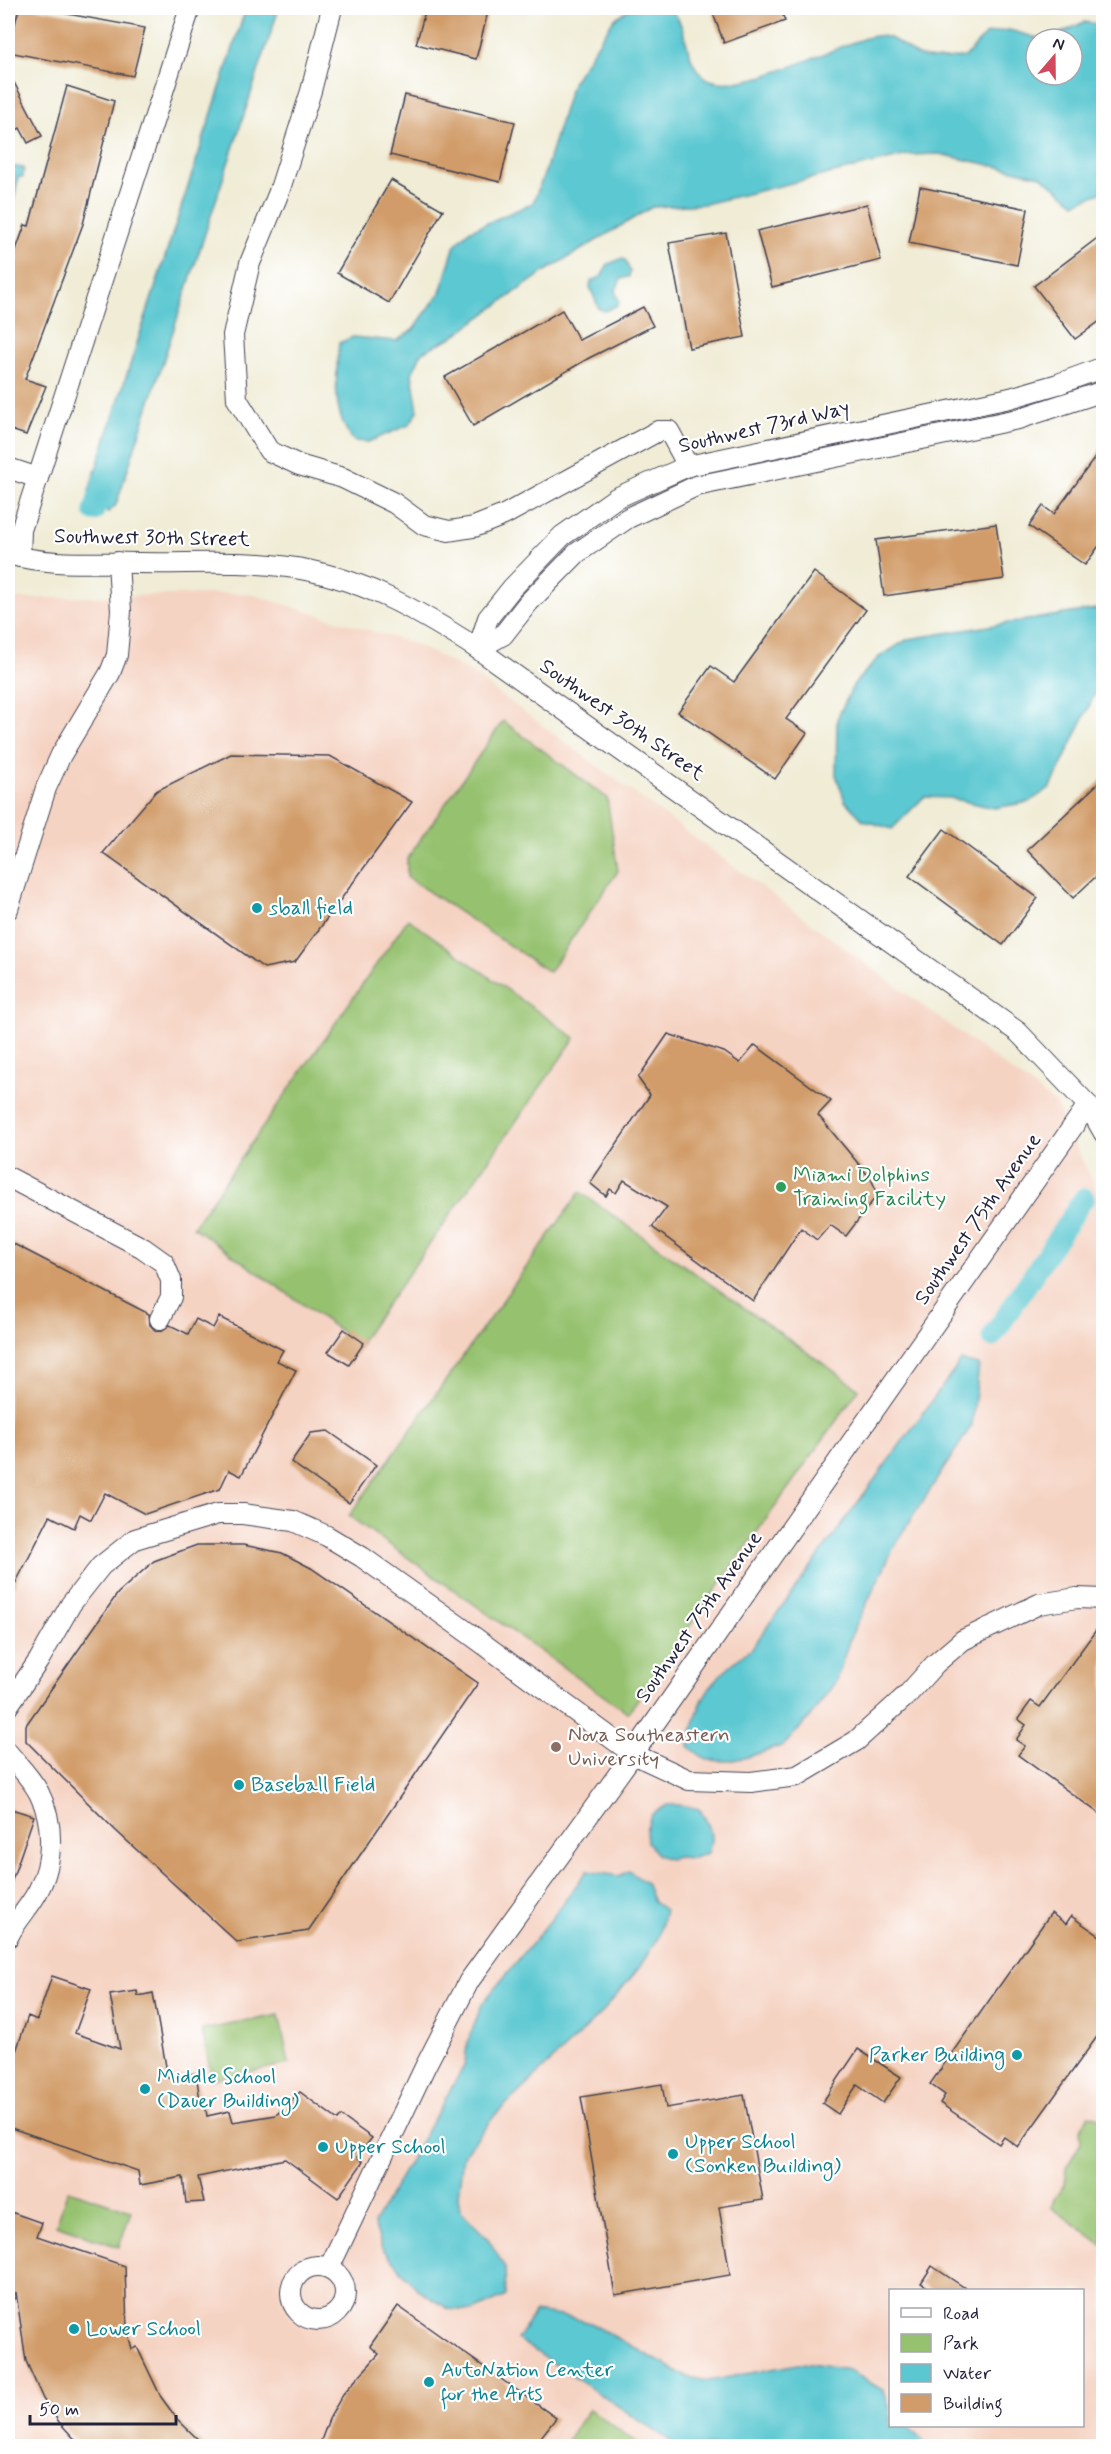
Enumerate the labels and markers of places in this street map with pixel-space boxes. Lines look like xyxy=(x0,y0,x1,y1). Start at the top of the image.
place label: sball field xyxy=(269,894,353,922)
marker: sball field xyxy=(250,901,264,915)
place label: Miami Dolphins Training Facility xyxy=(793,1161,946,1215)
marker: Miami Dolphins Training Facility xyxy=(774,1180,788,1194)
place label: Nova Southeastern University xyxy=(568,1721,730,1773)
marker: Nova Southeastern University xyxy=(549,1740,563,1754)
place label: Baseball Field xyxy=(251,1771,375,1799)
marker: Baseball Field xyxy=(232,1778,246,1792)
place label: Parker Building xyxy=(869,2041,1005,2070)
marker: Parker Building xyxy=(1010,2048,1024,2062)
place label: Middle School (Dauer Building) xyxy=(157,2063,299,2116)
marker: Middle School (Dauer Building) xyxy=(138,2082,152,2096)
place label: Upper School (Sonken Building) xyxy=(685,2128,841,2181)
place label: Upper School xyxy=(335,2133,446,2161)
marker: Upper School xyxy=(316,2140,330,2154)
marker: Upper School (Sonken Building) xyxy=(666,2147,680,2161)
place label: Lower School xyxy=(86,2315,201,2343)
marker: Lower School xyxy=(67,2322,81,2336)
place label: AutoNation Center for the Arts xyxy=(441,2356,613,2410)
marker: AutoNation Center for the Arts xyxy=(422,2375,436,2389)

